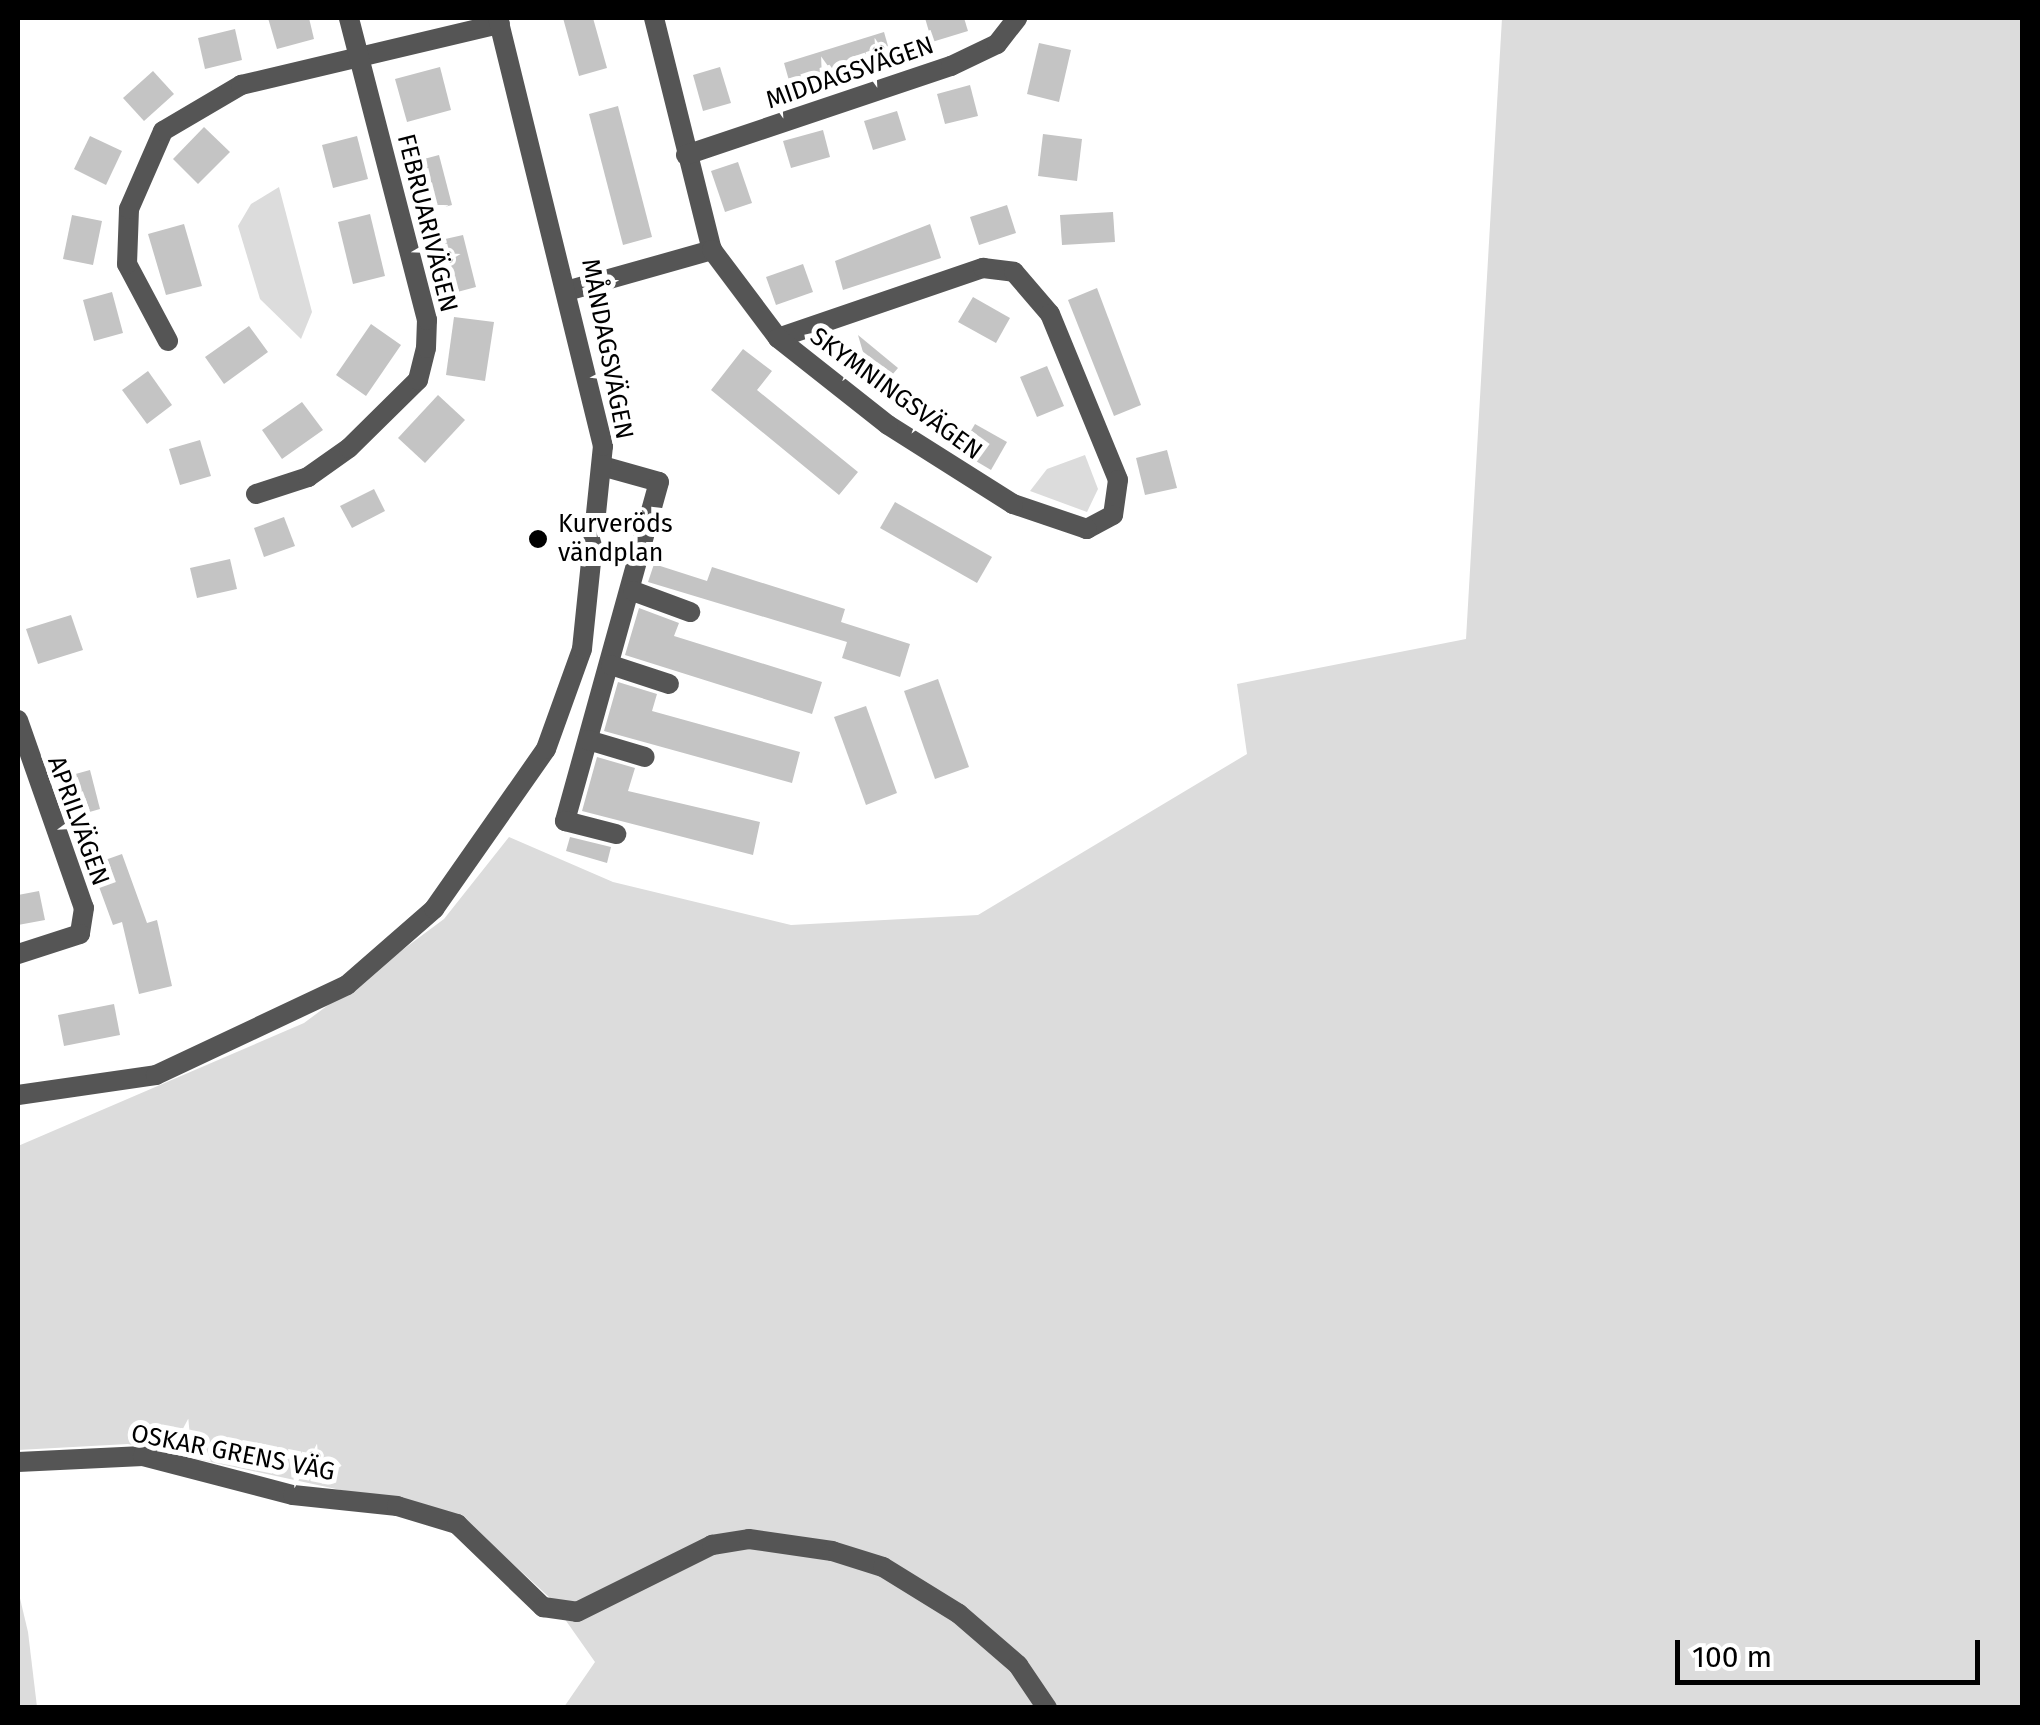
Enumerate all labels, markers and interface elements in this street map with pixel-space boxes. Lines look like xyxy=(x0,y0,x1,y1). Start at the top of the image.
street label: MIDDAGSVÄGEN xyxy=(762,30,938,116)
street label: FEBRUARIVÄGEN xyxy=(390,131,464,315)
street label: MÅNDAGSVÄGEN xyxy=(575,256,639,442)
street label: SKYMNINGSVÄGEN xyxy=(804,321,988,467)
place label: Kurveröds vändplan xyxy=(558,510,673,569)
marker: Kurveröds vändplan xyxy=(527,528,549,550)
street label: APRILVÄGEN xyxy=(41,752,115,890)
street label: OSKAR GRENS VÄG xyxy=(129,1419,337,1487)
scale bar xyxy=(1680,1620,1985,1682)
text: 100 m xyxy=(1692,1639,1772,1675)

